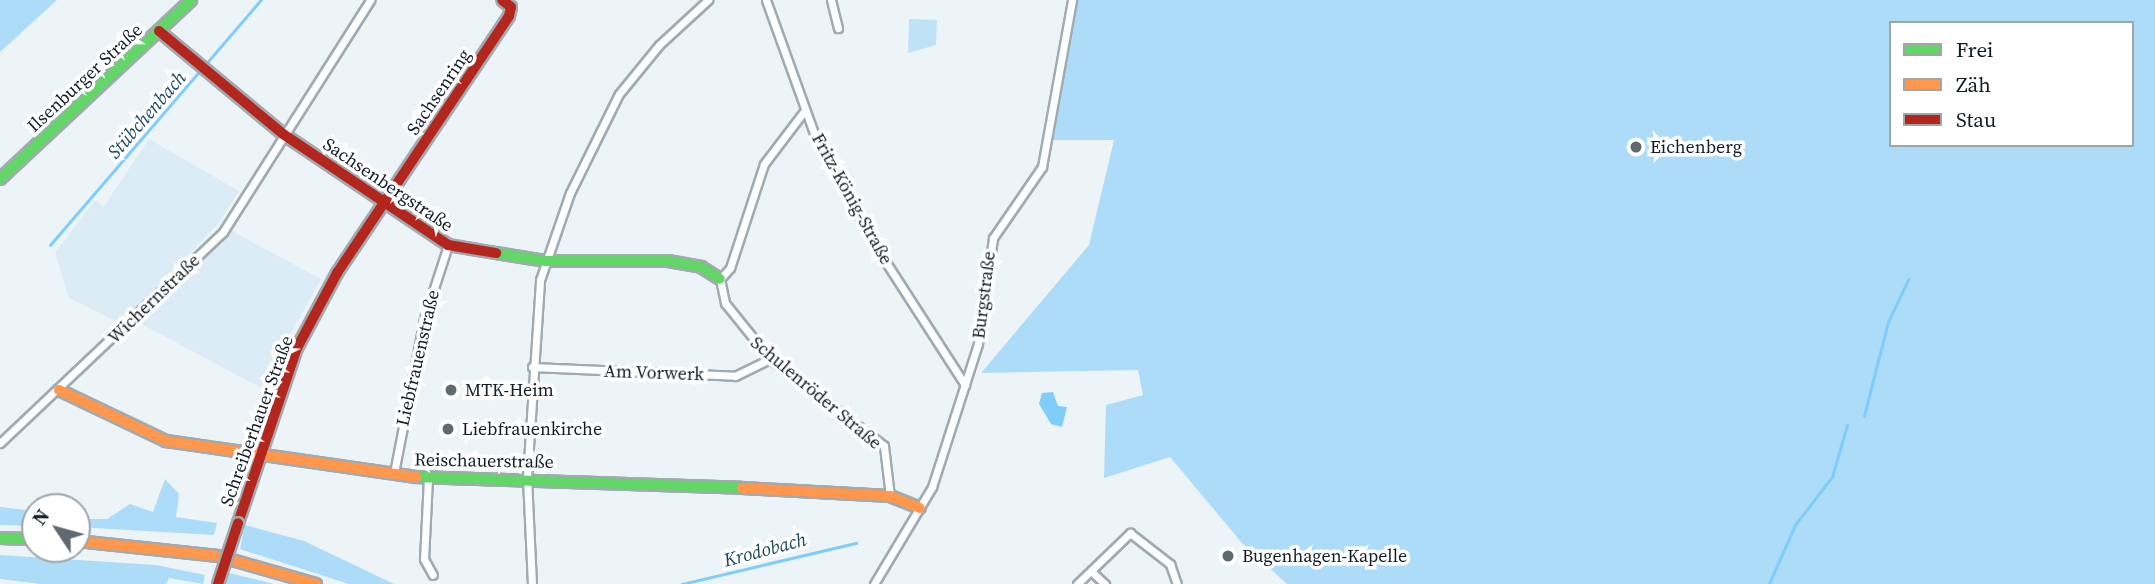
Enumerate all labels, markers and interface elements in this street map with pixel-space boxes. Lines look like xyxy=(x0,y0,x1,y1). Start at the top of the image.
street label: Ilsenburger Straße xyxy=(23,19,147,137)
legend xyxy=(1889,21,2134,147)
text: Frei xyxy=(1956,35,1993,64)
street label: Sachsenring xyxy=(402,45,476,139)
water label: Stübchenbach xyxy=(103,67,191,163)
text: Zäh xyxy=(1956,70,1991,99)
text: Stau xyxy=(1956,105,1996,134)
street label: Fritz-König-Straße xyxy=(807,130,897,268)
street label: Sachsenbergstraße xyxy=(319,134,457,236)
place label: Eichenberg xyxy=(1650,136,1742,158)
marker: Eichenberg xyxy=(1628,139,1644,155)
street label: Wichernstraße xyxy=(104,250,204,348)
street label: Burgstraße xyxy=(968,250,1000,340)
street label: Liebfrauenstraße xyxy=(392,288,444,428)
street label: Schulenröder Straße xyxy=(746,332,886,454)
street label: Schreiberhauer Straße xyxy=(216,333,298,509)
street label: Am Vorwerk xyxy=(603,360,705,386)
place label: MTK-Heim xyxy=(465,379,554,401)
marker: MTK-Heim xyxy=(443,382,459,398)
place label: Liebfrauenkirche xyxy=(462,418,602,440)
marker: Liebfrauenkirche xyxy=(440,421,456,437)
street label: Reischauerstraße xyxy=(414,449,554,473)
north arrow xyxy=(21,493,91,563)
text: N xyxy=(26,504,55,530)
water label: Krodobach xyxy=(721,528,809,572)
place label: Bugenhagen-Kapelle xyxy=(1242,545,1407,567)
marker: Bugenhagen-Kapelle xyxy=(1220,548,1236,564)

